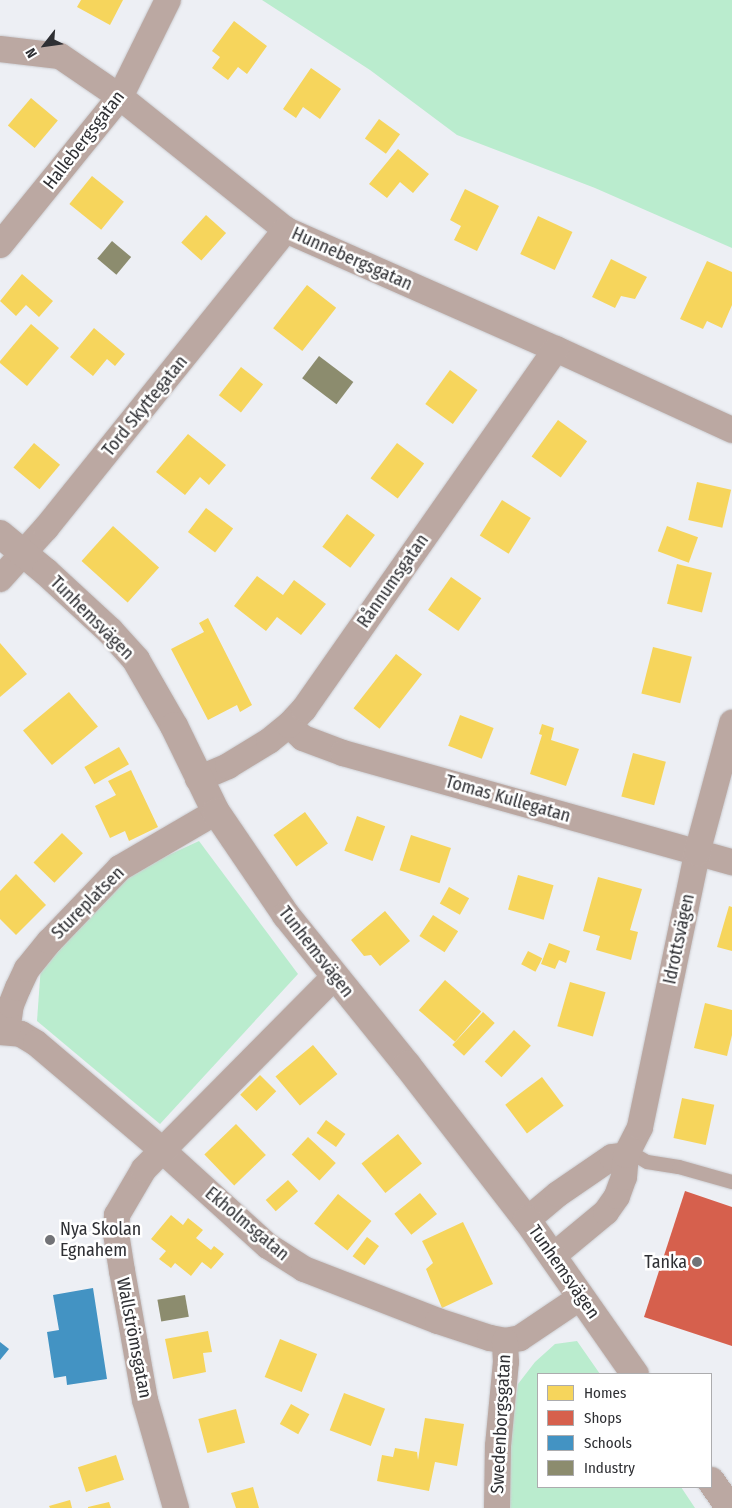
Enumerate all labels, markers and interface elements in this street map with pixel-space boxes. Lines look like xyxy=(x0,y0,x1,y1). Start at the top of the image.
north arrow xyxy=(20,20,70,70)
text: N xyxy=(22,45,41,61)
street label: Hallebergsgatan xyxy=(39,86,129,194)
street label: Hunnebergsgatan xyxy=(288,223,416,295)
street label: Tord Skyttegatan xyxy=(98,351,192,461)
street label: Rånnumsgatan xyxy=(353,530,433,632)
street label: Tunhemsvägen xyxy=(46,572,138,664)
street label: Tomas Kullegatan xyxy=(443,771,573,827)
street label: Stureplatsen xyxy=(47,862,129,944)
street label: Idrottsvägen xyxy=(659,892,699,986)
street label: Tunhemsvägen xyxy=(274,902,358,1002)
street label: Ekholmsgatan xyxy=(201,1183,293,1265)
place label: Nya Skolan Egnahem xyxy=(60,1219,141,1262)
street label: Tunhemsvägen xyxy=(524,1221,604,1323)
marker: Nya Skolan Egnahem xyxy=(44,1234,56,1246)
place label: Tanka xyxy=(644,1251,687,1273)
marker: Tanka xyxy=(691,1256,703,1268)
street label: Wallströmsgatan xyxy=(112,1276,156,1400)
street label: Swedenborgsgatan xyxy=(487,1354,515,1494)
legend xyxy=(537,1373,712,1488)
text: Homes xyxy=(584,1384,626,1402)
text: Shops xyxy=(584,1409,622,1427)
text: Schools xyxy=(584,1434,632,1452)
text: Industry xyxy=(584,1459,635,1477)

